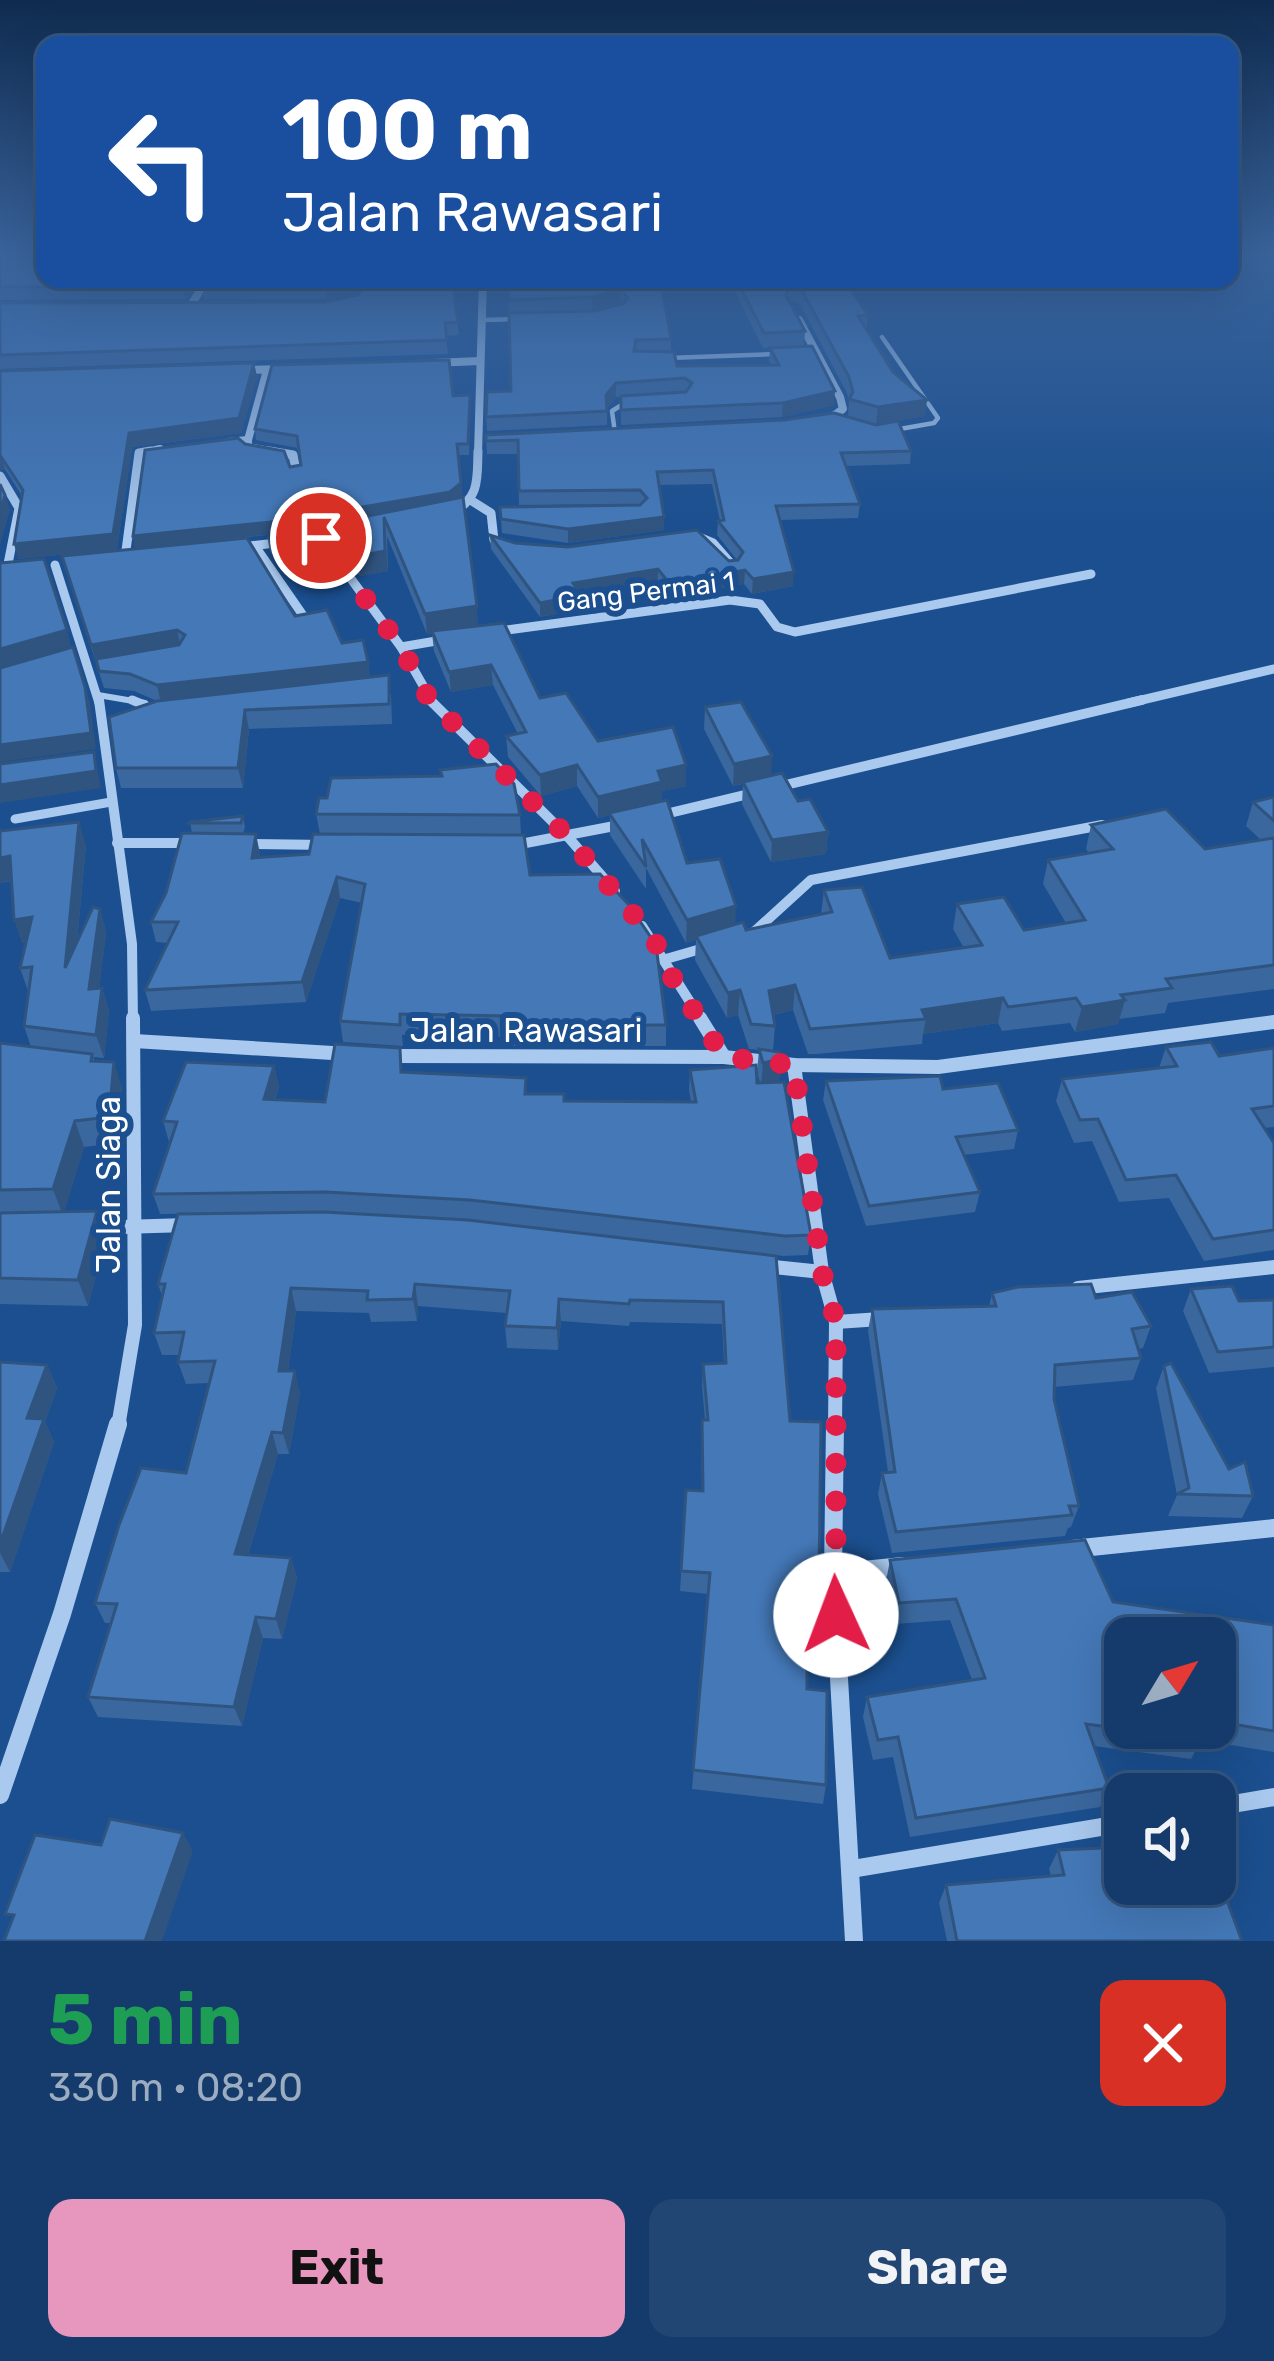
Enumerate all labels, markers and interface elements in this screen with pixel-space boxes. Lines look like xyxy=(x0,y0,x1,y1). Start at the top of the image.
text: 100 m xyxy=(282,80,533,180)
icon: left xyxy=(84,84,240,240)
text: Jalan Rawasari xyxy=(282,181,663,245)
pin xyxy=(270,487,372,589)
icon: arrive xyxy=(288,505,354,571)
street label: Gang Permai 1 xyxy=(555,565,737,619)
street label: Jalan Rawasari xyxy=(410,1011,642,1050)
street label: Jalan Siaga xyxy=(89,1096,128,1274)
position arrow xyxy=(773,1552,899,1678)
north arrow xyxy=(1104,1617,1236,1749)
map controls xyxy=(1104,1617,1236,1905)
button: sound xyxy=(1104,1773,1236,1905)
text: 5 min xyxy=(48,1977,243,2062)
button: close xyxy=(1100,1980,1226,2106)
text: 330 m · 08:20 xyxy=(48,2065,303,2111)
button: Exit xyxy=(48,2199,625,2337)
button: Share xyxy=(649,2199,1226,2337)

